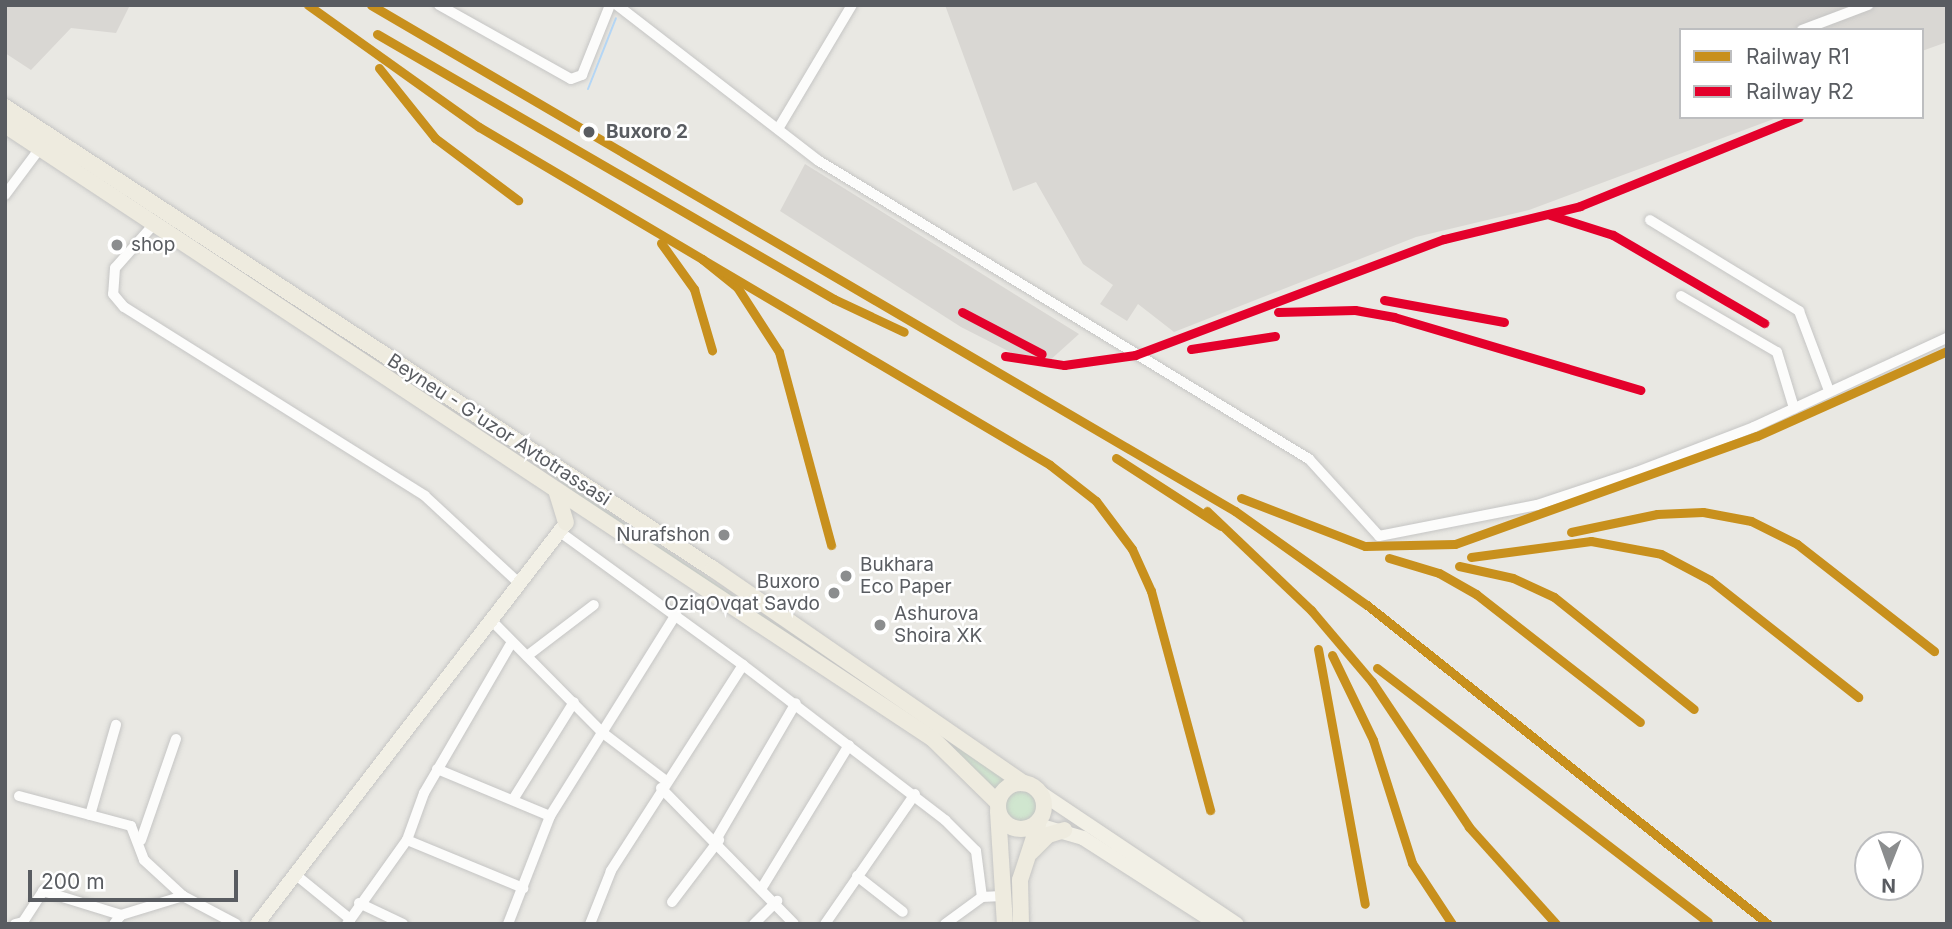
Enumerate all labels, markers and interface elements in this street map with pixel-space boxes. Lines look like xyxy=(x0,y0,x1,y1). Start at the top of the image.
legend xyxy=(1679,28,1924,119)
text: Railway R1 xyxy=(1746,44,1850,69)
text: Railway R2 xyxy=(1746,79,1854,104)
marker: Buxoro 2 xyxy=(578,121,600,143)
place label: Buxoro 2 xyxy=(606,121,688,143)
place label: shop xyxy=(131,234,175,256)
marker: shop xyxy=(109,237,125,253)
street label: Beyneu - G'uzor Avtotrassasi xyxy=(383,349,615,511)
place label: Nurafshon xyxy=(616,524,710,546)
marker: Nurafshon xyxy=(716,527,732,543)
place label: Bukhara Eco Paper xyxy=(860,554,952,598)
marker: Bukhara Eco Paper xyxy=(838,568,854,584)
place label: Buxoro OziqOvqat Savdo xyxy=(664,571,820,615)
marker: Buxoro OziqOvqat Savdo xyxy=(826,585,842,601)
place label: Ashurova Shoira XK xyxy=(894,603,982,647)
marker: Ashurova Shoira XK xyxy=(872,617,888,633)
north arrow xyxy=(1854,831,1924,901)
scale bar xyxy=(32,856,242,900)
text: 200 m xyxy=(41,869,105,894)
text: N xyxy=(1881,874,1896,897)

